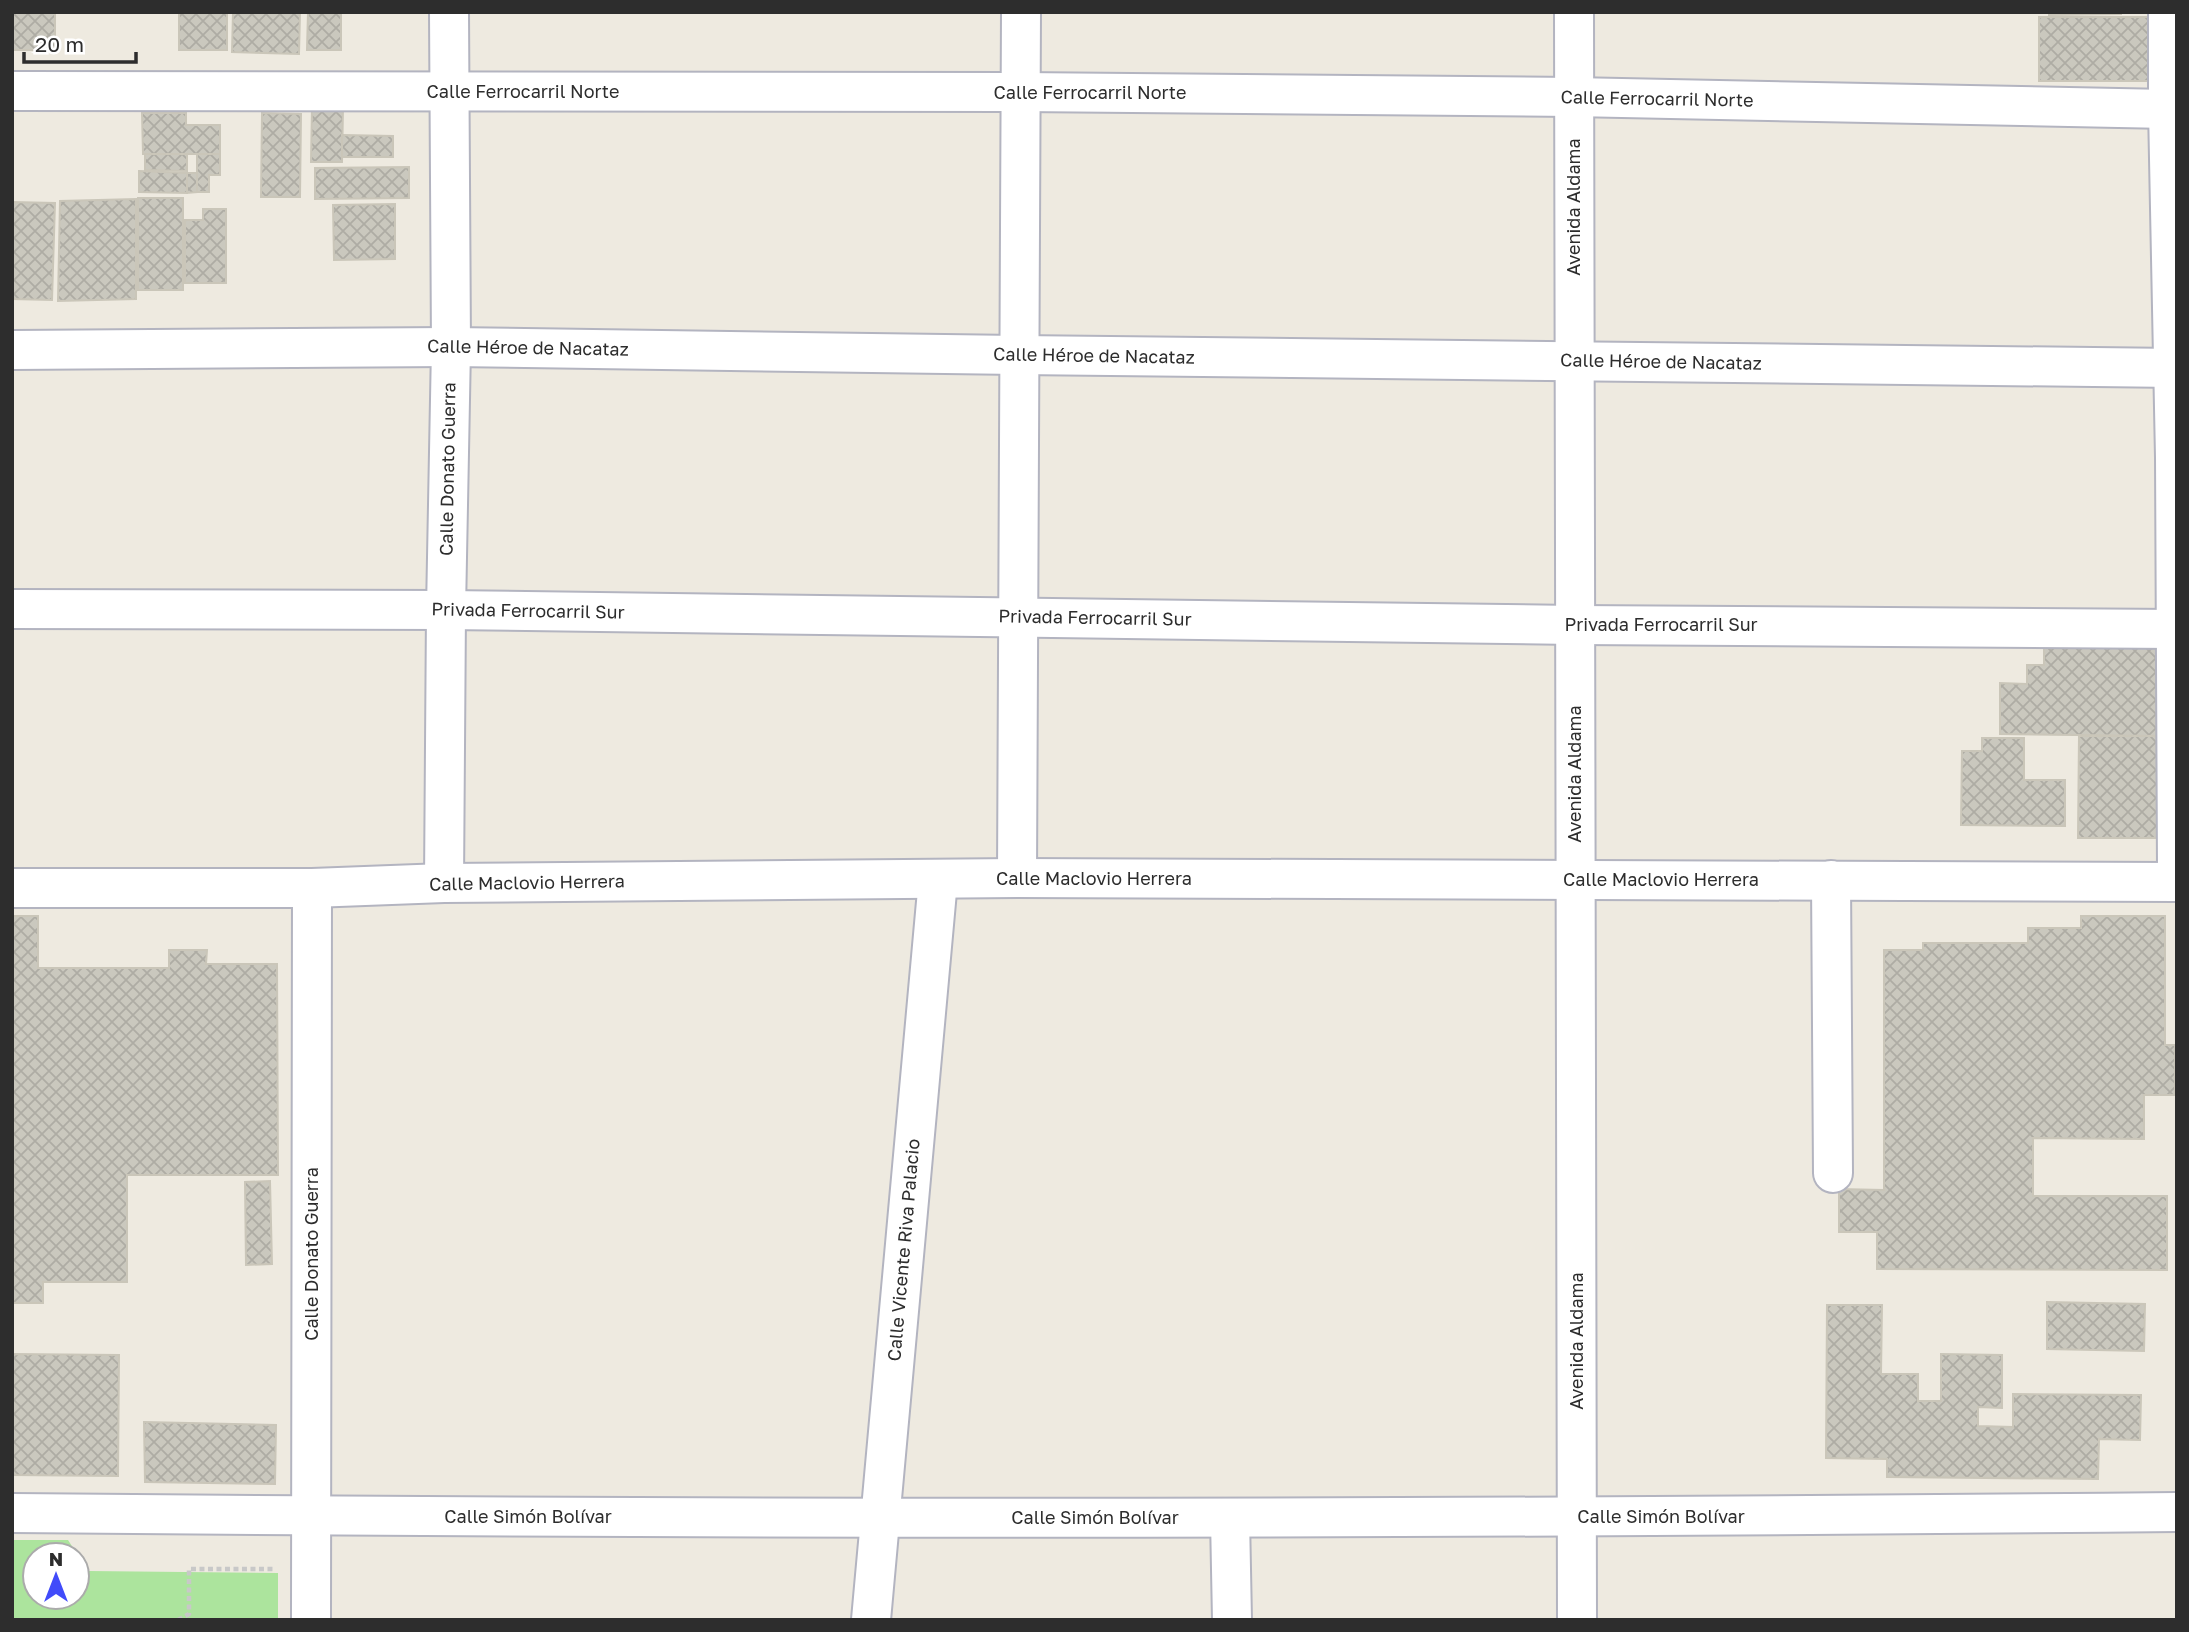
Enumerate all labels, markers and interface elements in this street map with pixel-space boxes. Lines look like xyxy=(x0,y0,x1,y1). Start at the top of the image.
scale bar xyxy=(24,21,136,65)
text: 20 m xyxy=(35,31,84,57)
street label: Calle Ferrocarril Norte xyxy=(427,80,619,102)
street label: Calle Ferrocarril Norte xyxy=(994,81,1186,103)
street label: Calle Ferrocarril Norte xyxy=(1560,85,1754,111)
street label: Avenida Aldama xyxy=(1562,138,1584,276)
street label: Calle Héroe de Nacataz xyxy=(427,334,629,360)
street label: Calle Héroe de Nacataz xyxy=(993,342,1195,368)
street label: Calle Héroe de Nacataz xyxy=(1560,348,1762,374)
street label: Calle Donato Guerra xyxy=(434,382,460,556)
street label: Privada Ferrocarril Sur xyxy=(431,597,625,623)
street label: Privada Ferrocarril Sur xyxy=(998,604,1192,630)
street label: Privada Ferrocarril Sur xyxy=(1564,613,1758,635)
street label: Avenida Aldama xyxy=(1563,705,1585,843)
street label: Calle Maclovio Herrera xyxy=(996,867,1192,889)
street label: Calle Maclovio Herrera xyxy=(1563,868,1759,890)
street label: Calle Maclovio Herrera xyxy=(429,869,625,895)
street label: Calle Vicente Riva Palacio xyxy=(882,1138,924,1362)
street label: Calle Donato Guerra xyxy=(300,1167,322,1341)
street label: Avenida Aldama xyxy=(1565,1272,1587,1410)
street label: Calle Simón Bolívar xyxy=(444,1505,612,1527)
street label: Calle Simón Bolívar xyxy=(1577,1505,1745,1527)
street label: Calle Simón Bolívar xyxy=(1011,1506,1179,1528)
north arrow xyxy=(21,1541,91,1611)
text: N xyxy=(49,1547,63,1570)

